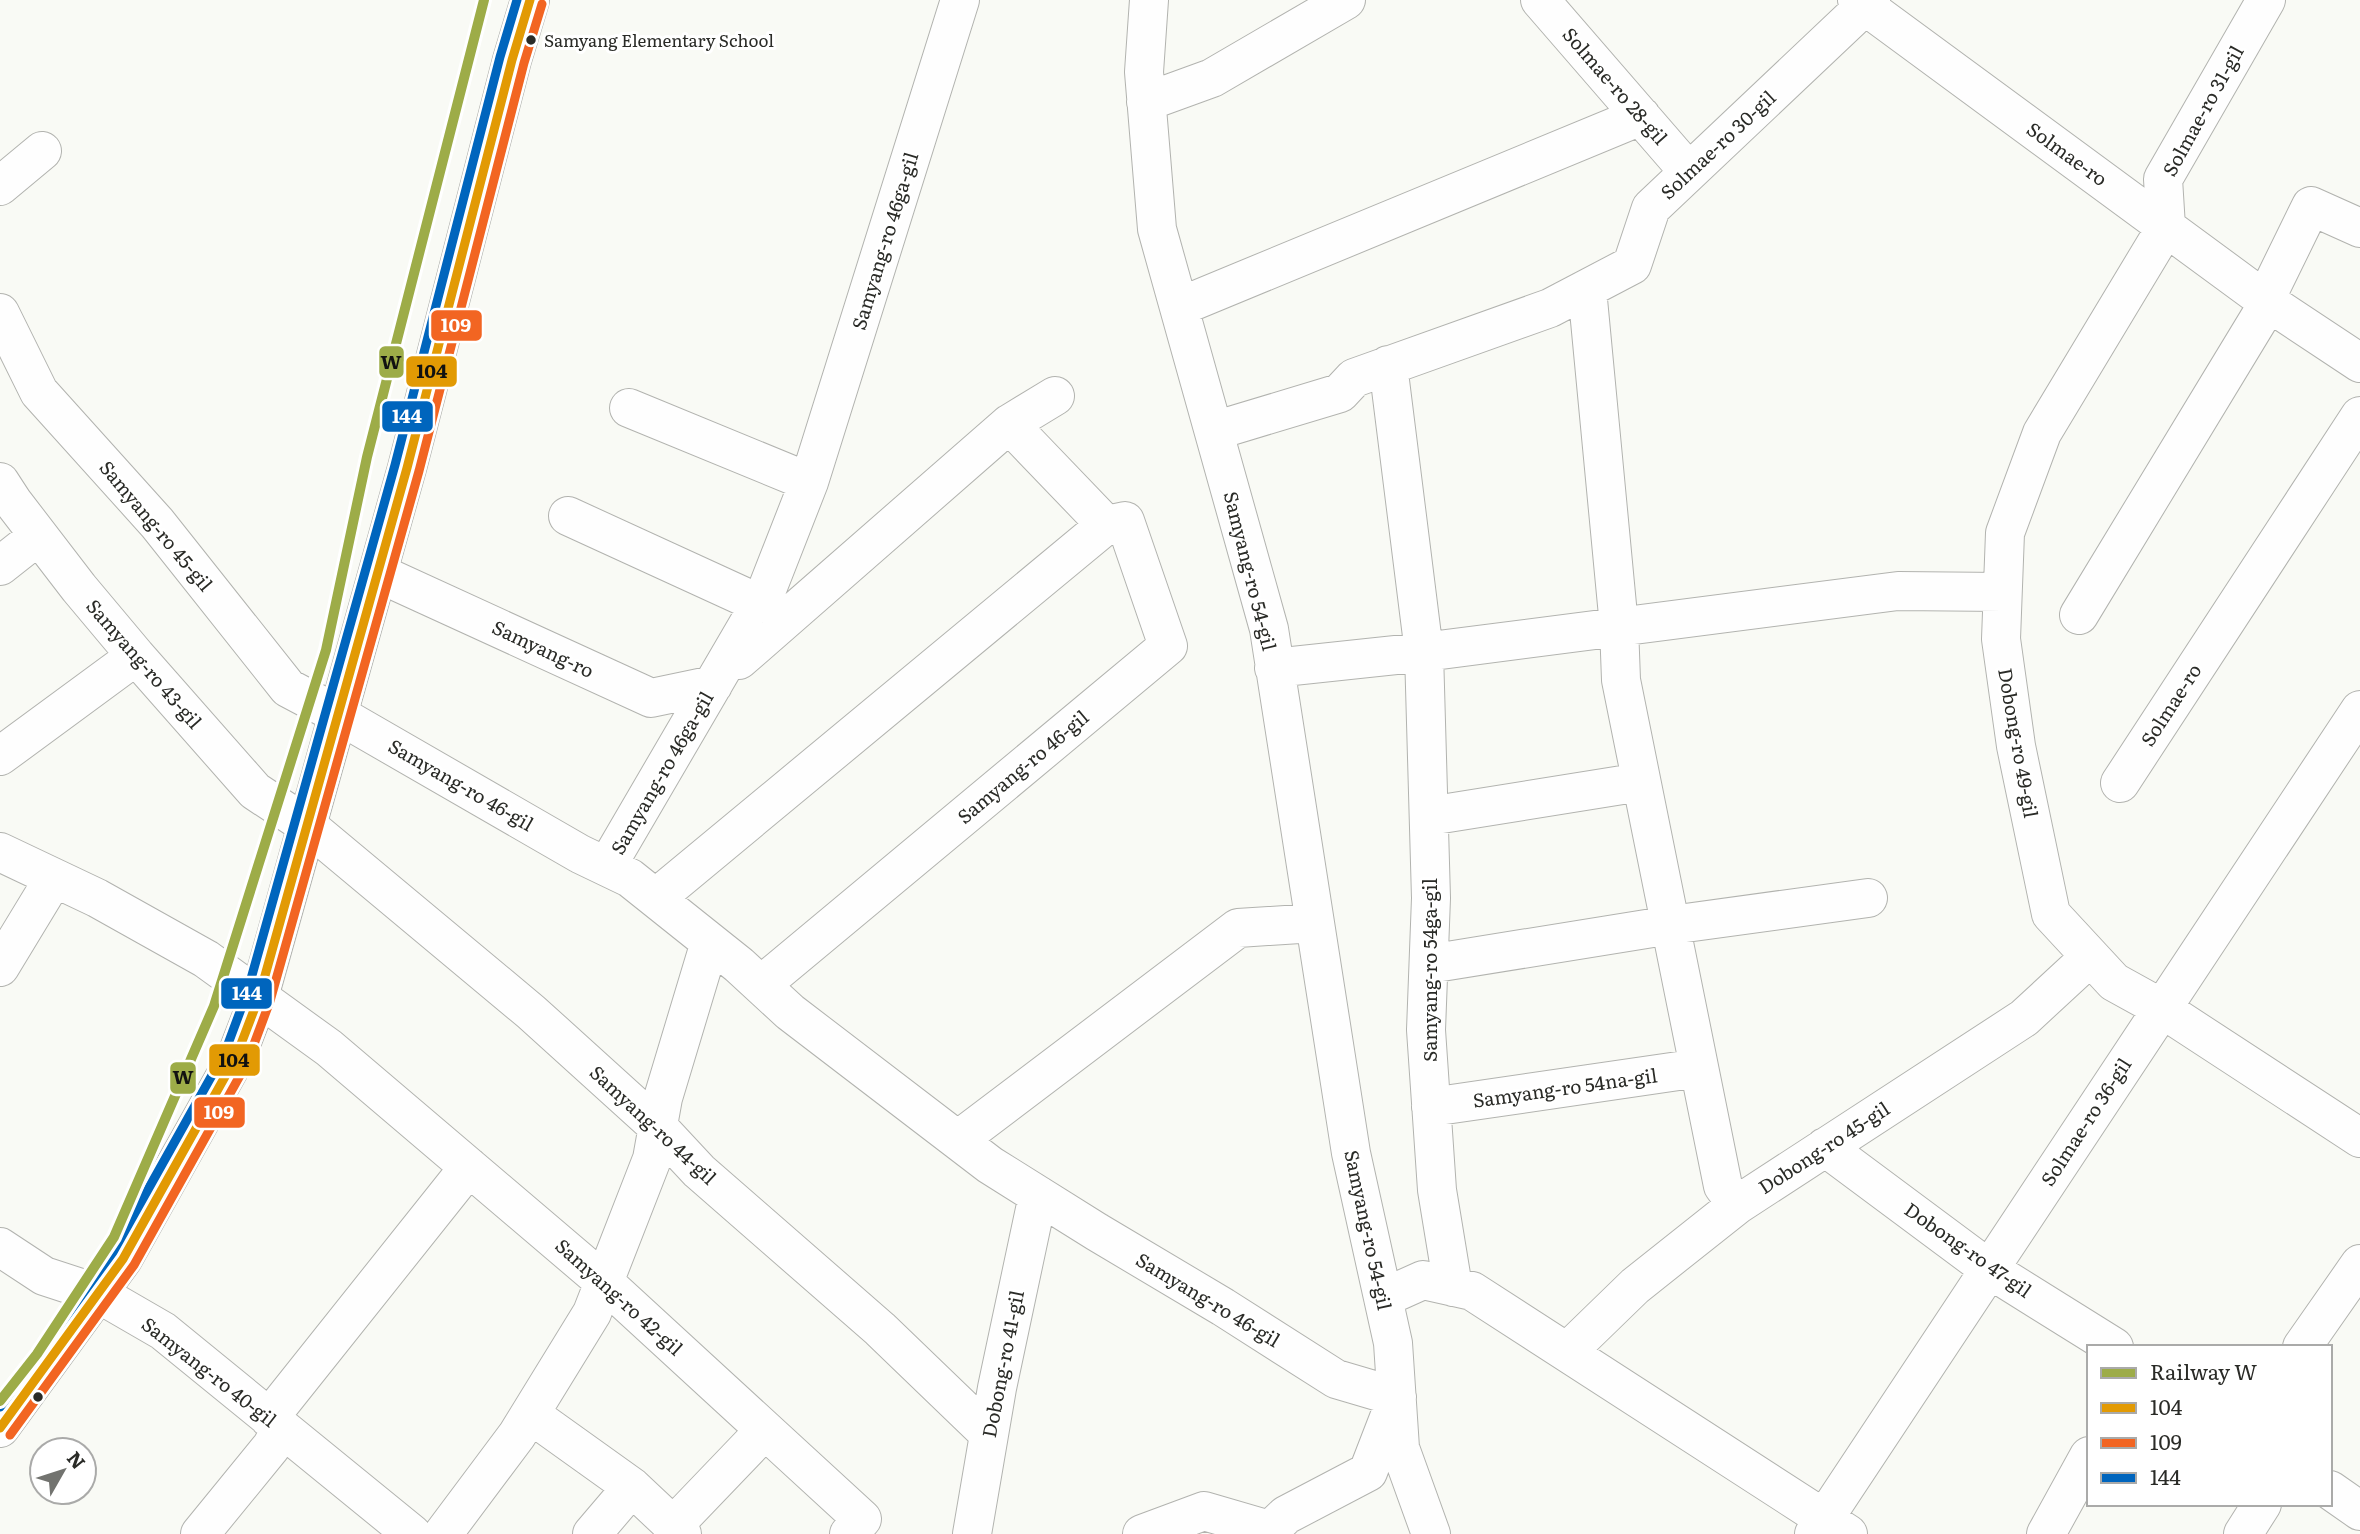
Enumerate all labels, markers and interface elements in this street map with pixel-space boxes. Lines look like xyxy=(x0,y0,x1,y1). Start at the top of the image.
street label: Solmae-ro 28-gil xyxy=(1557,21,1675,150)
place label: Samyang Elementary School xyxy=(544,27,774,52)
marker: Samyang Elementary School xyxy=(524,33,538,47)
street label: Solmae-ro 31-gil xyxy=(2155,40,2250,181)
street label: Solmae-ro 30-gil xyxy=(1653,83,1781,205)
street label: Solmae-ro xyxy=(2022,114,2114,192)
street label: Samyang-ro 46ga-gil xyxy=(844,148,924,333)
line badge: 109 xyxy=(430,309,483,342)
text: 109 xyxy=(441,310,471,338)
line badge: W xyxy=(378,345,405,379)
text: W xyxy=(380,347,402,375)
line badge: 104 xyxy=(405,355,458,388)
text: 104 xyxy=(416,356,448,384)
line badge: 144 xyxy=(381,400,434,433)
text: 144 xyxy=(392,401,423,429)
street label: Samyang-ro 45-gil xyxy=(94,454,220,597)
street label: Samyang-ro 54-gil xyxy=(1218,488,1284,653)
street label: Samyang-ro 43-gil xyxy=(80,592,209,734)
street label: Samyang-ro xyxy=(488,612,599,684)
street label: Solmae-ro xyxy=(2133,658,2207,751)
street label: Dobong-ro 49-gil xyxy=(1992,666,2046,820)
street label: Samyang-ro 46ga-gil xyxy=(603,686,719,859)
street label: Samyang-ro 46-gil xyxy=(951,703,1094,830)
street label: Samyang-ro 46-gil xyxy=(384,731,539,837)
street label: Samyang-ro 54ga-gil xyxy=(1415,878,1443,1062)
line badge: 144 xyxy=(220,977,273,1010)
text: 144 xyxy=(232,978,263,1006)
line badge: 104 xyxy=(208,1043,261,1077)
text: 104 xyxy=(218,1045,250,1073)
street label: Solmae-ro 36-gil xyxy=(2033,1052,2137,1191)
street label: Samyang-ro 44-gil xyxy=(584,1058,723,1190)
street label: Samyang-ro 54na-gil xyxy=(1471,1060,1659,1114)
line badge: W xyxy=(169,1061,197,1095)
text: W xyxy=(172,1062,194,1090)
street label: Dobong-ro 45-gil xyxy=(1752,1094,1895,1200)
line badge: 109 xyxy=(193,1096,246,1129)
text: 109 xyxy=(204,1097,234,1125)
street label: Samyang-ro 54-gil xyxy=(1338,1147,1400,1312)
street label: Dobong-ro 47-gil xyxy=(1899,1195,2038,1304)
street label: Samyang-ro 42-gil xyxy=(550,1231,690,1361)
street label: Samyang-ro 46-gil xyxy=(1131,1245,1286,1353)
street label: Dobong-ro 41-gil xyxy=(974,1288,1030,1440)
street label: Samyang-ro 40-gil xyxy=(136,1310,283,1433)
legend xyxy=(2087,1345,2332,1506)
text: Railway W xyxy=(2150,1355,2257,1386)
unlabelled marker xyxy=(31,1390,45,1404)
text: 104 xyxy=(2150,1390,2183,1421)
text: 109 xyxy=(2150,1425,2182,1456)
north arrow xyxy=(28,1436,98,1506)
text: N xyxy=(61,1445,93,1475)
text: 144 xyxy=(2150,1460,2181,1491)

